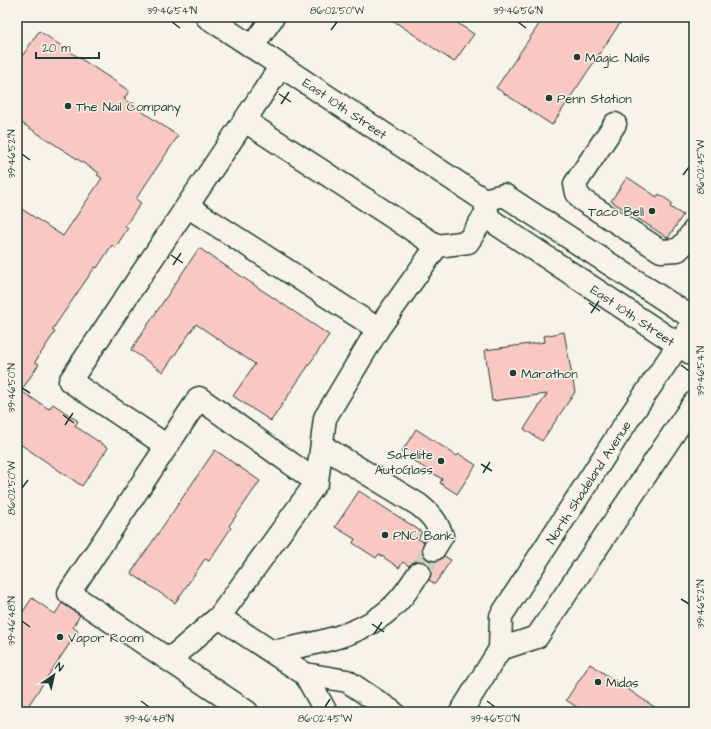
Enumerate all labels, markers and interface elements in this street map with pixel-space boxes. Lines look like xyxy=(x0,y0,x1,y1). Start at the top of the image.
text: 39°46'54"N xyxy=(147,4,197,18)
text: 86°02'50"W xyxy=(310,4,364,18)
text: 39°46'56"N xyxy=(493,4,543,18)
scale bar xyxy=(36,34,99,60)
text: 20 m xyxy=(42,40,71,57)
place label: Magic Nails xyxy=(585,49,650,68)
marker: Magic Nails xyxy=(572,52,582,62)
street label: East 10th Street xyxy=(299,74,391,144)
place label: Penn Station xyxy=(557,90,632,108)
marker: Penn Station xyxy=(544,93,554,103)
place label: The Nail Company xyxy=(76,98,181,117)
marker: The Nail Company xyxy=(63,101,73,111)
text: 39°46'52"N xyxy=(5,129,19,179)
text: 86°02'45"W xyxy=(694,139,708,194)
place label: Taco Bell xyxy=(588,203,644,221)
marker: Taco Bell xyxy=(647,206,657,216)
street label: East 10th Street xyxy=(587,281,679,351)
text: 39°46'54"N xyxy=(694,346,708,396)
text: 39°46'50"N xyxy=(5,363,19,413)
place label: Marathon xyxy=(521,365,578,383)
marker: Marathon xyxy=(508,368,518,378)
street label: North Shadeland Avenue xyxy=(542,417,636,548)
place label: Safelite AutoGlass xyxy=(375,446,433,479)
marker: Safelite AutoGlass xyxy=(436,456,446,466)
text: 86°02'50"W xyxy=(5,461,19,515)
place label: PNC Bank xyxy=(393,527,454,545)
marker: PNC Bank xyxy=(380,530,390,540)
text: 39°46'52"N xyxy=(694,579,708,629)
text: 39°46'48"N xyxy=(5,596,19,646)
place label: Vapor Room xyxy=(68,629,145,647)
marker: Vapor Room xyxy=(55,632,65,642)
north arrow xyxy=(34,655,74,695)
text: N xyxy=(52,659,66,675)
place label: Midas xyxy=(606,674,639,692)
marker: Midas xyxy=(593,677,603,687)
text: 39°46'48"N xyxy=(124,712,174,726)
text: 86°02'45"W xyxy=(298,712,353,726)
text: 39°46'50"N xyxy=(470,712,520,726)

